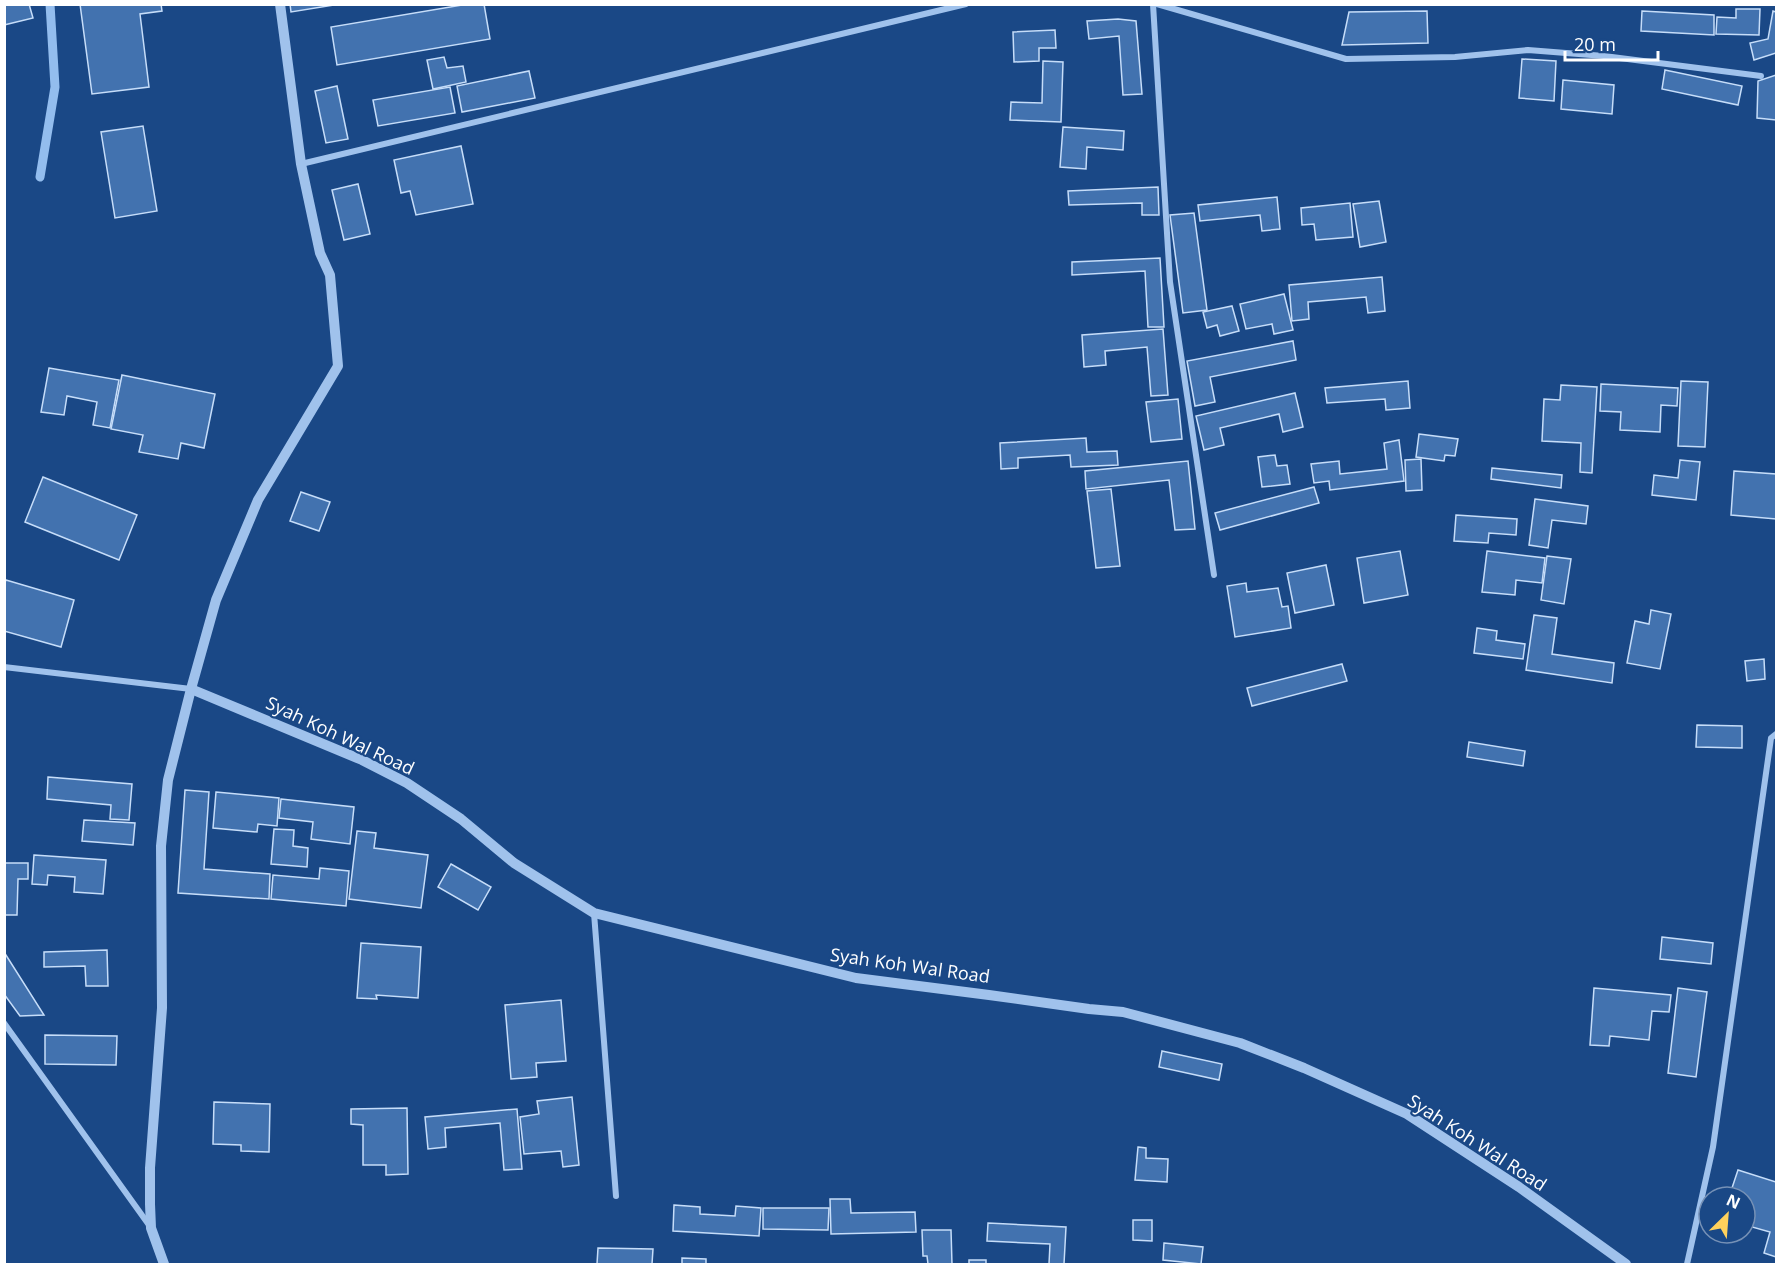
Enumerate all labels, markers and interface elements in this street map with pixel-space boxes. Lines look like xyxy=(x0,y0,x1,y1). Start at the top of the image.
scale bar xyxy=(1565,24,1658,62)
text: 20 m xyxy=(1574,32,1616,56)
street label: Syah Koh Wal Road xyxy=(262,690,418,780)
street label: Syah Koh Wal Road xyxy=(829,942,992,988)
street label: Syah Koh Wal Road xyxy=(1404,1088,1552,1196)
north arrow xyxy=(1697,1185,1757,1245)
text: N xyxy=(1723,1189,1744,1214)

